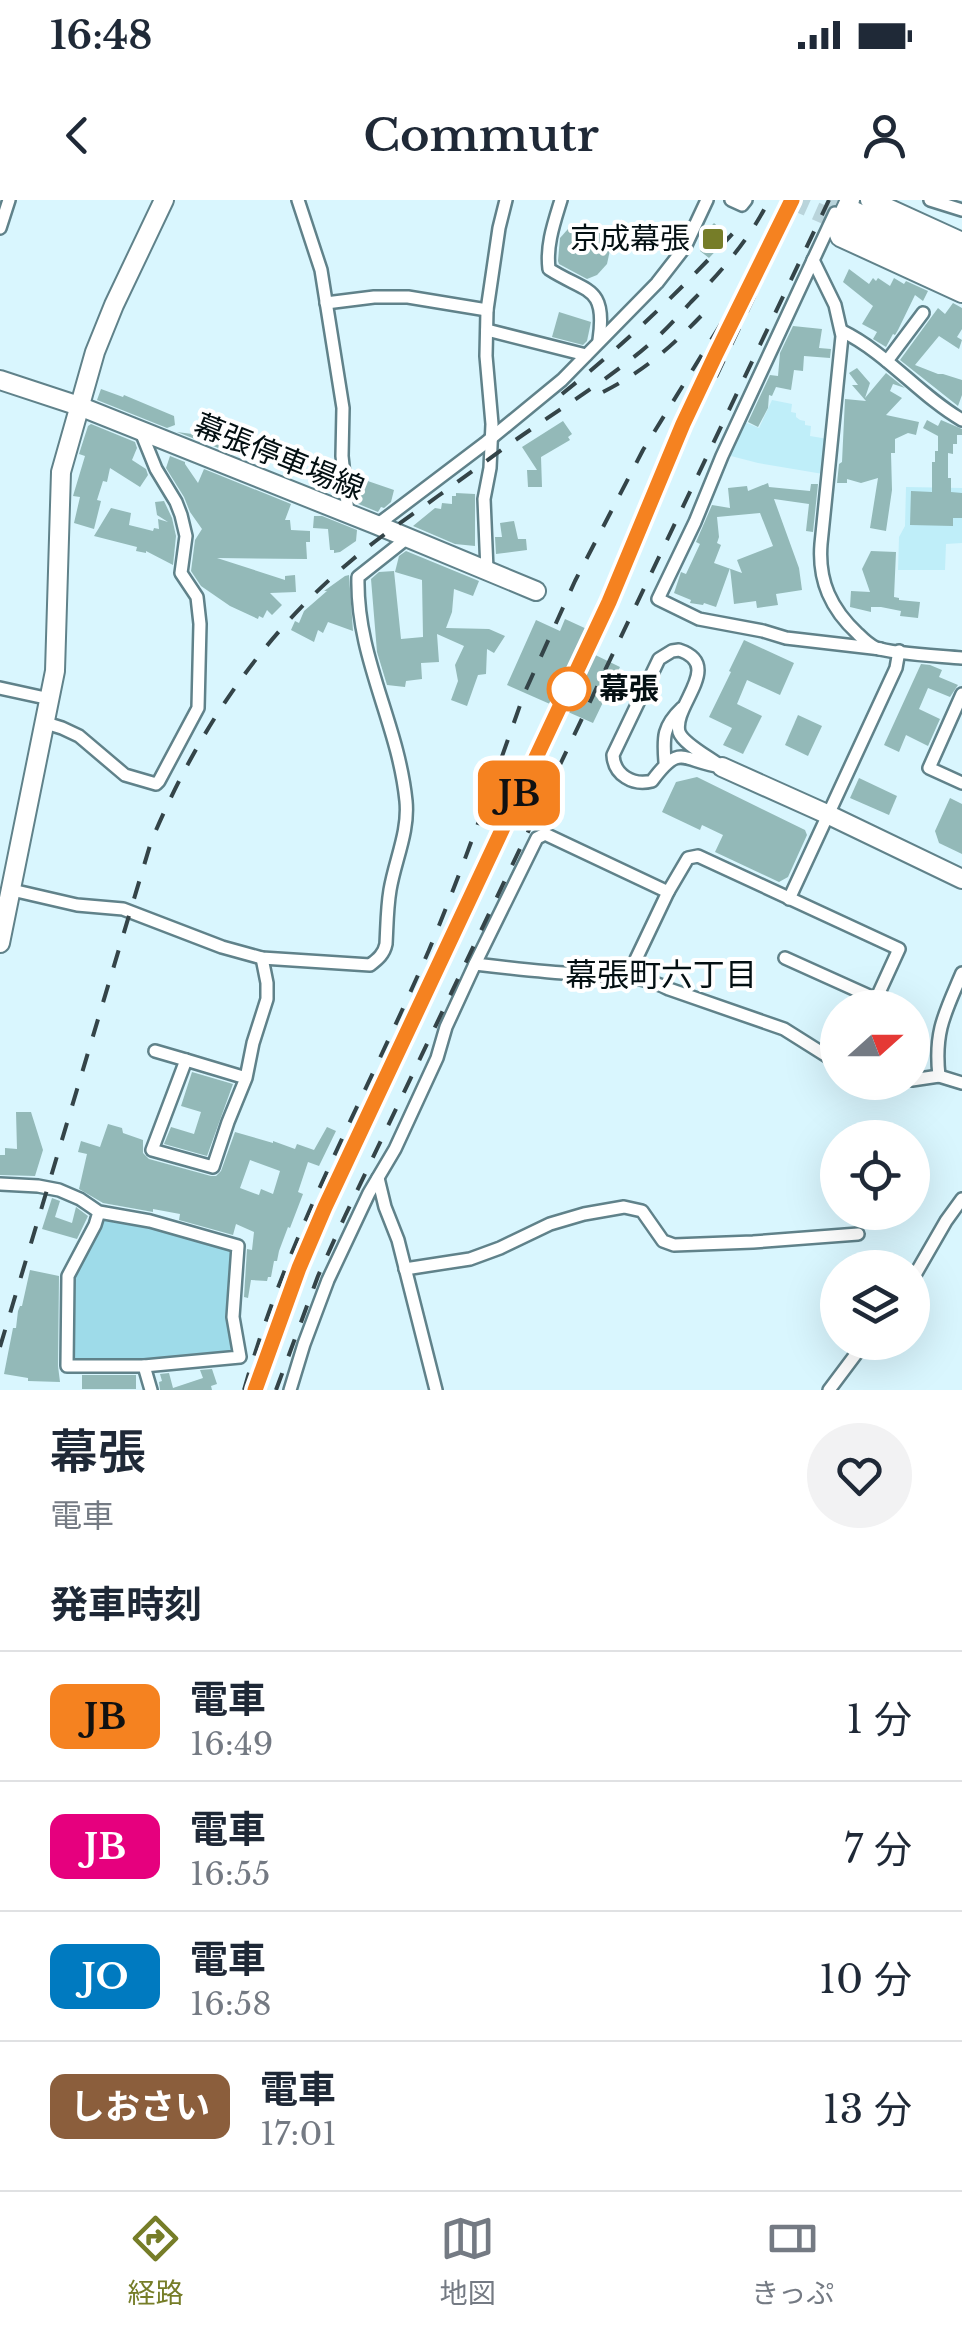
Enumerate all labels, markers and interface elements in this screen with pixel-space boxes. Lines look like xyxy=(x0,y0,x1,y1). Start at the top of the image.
text: 16:48 xyxy=(50,12,152,59)
text: Commutr xyxy=(363,107,599,163)
icon: back xyxy=(50,108,105,163)
icon: person xyxy=(857,108,912,163)
place label: 京成幕張 xyxy=(570,220,690,257)
marker: 京成幕張 xyxy=(700,226,726,252)
street label: 幕張停車場線 xyxy=(189,406,370,507)
marker: 幕張 xyxy=(548,668,590,710)
place label: 幕張 xyxy=(599,670,659,707)
line badge: JB xyxy=(474,760,564,826)
text: JB xyxy=(498,772,540,815)
district label: 幕張町六丁目 xyxy=(565,955,757,995)
north arrow xyxy=(820,990,930,1100)
map controls xyxy=(820,990,930,1360)
button: locate xyxy=(820,1120,930,1230)
button: layers xyxy=(820,1250,930,1360)
text: 幕張 xyxy=(50,1422,146,1482)
button: heart xyxy=(807,1423,912,1528)
text: 電車 xyxy=(50,1496,114,1536)
text: 発車時刻 xyxy=(50,1581,202,1628)
text: 電車 xyxy=(190,1676,266,1723)
text: JB xyxy=(84,1695,126,1738)
text: 1 分 xyxy=(846,1696,912,1743)
text: 16:49 xyxy=(190,1724,273,1764)
text: 電車 xyxy=(190,1806,266,1853)
text: JB xyxy=(84,1825,126,1868)
text: 7 分 xyxy=(844,1826,912,1873)
text: 16:55 xyxy=(190,1854,270,1894)
text: 電車 xyxy=(190,1936,266,1983)
text: JO xyxy=(82,1955,128,1998)
text: 10 分 xyxy=(819,1956,912,2003)
text: 16:58 xyxy=(190,1984,272,2024)
text: 電車 xyxy=(260,2066,336,2113)
text: しおさい xyxy=(70,2085,210,2128)
text: 13 分 xyxy=(823,2086,912,2133)
text: 17:01 xyxy=(260,2114,337,2154)
tab: 経路 xyxy=(128,2211,184,2311)
tab: 地図 xyxy=(440,2211,496,2311)
tab: きっぷ xyxy=(751,2211,834,2311)

